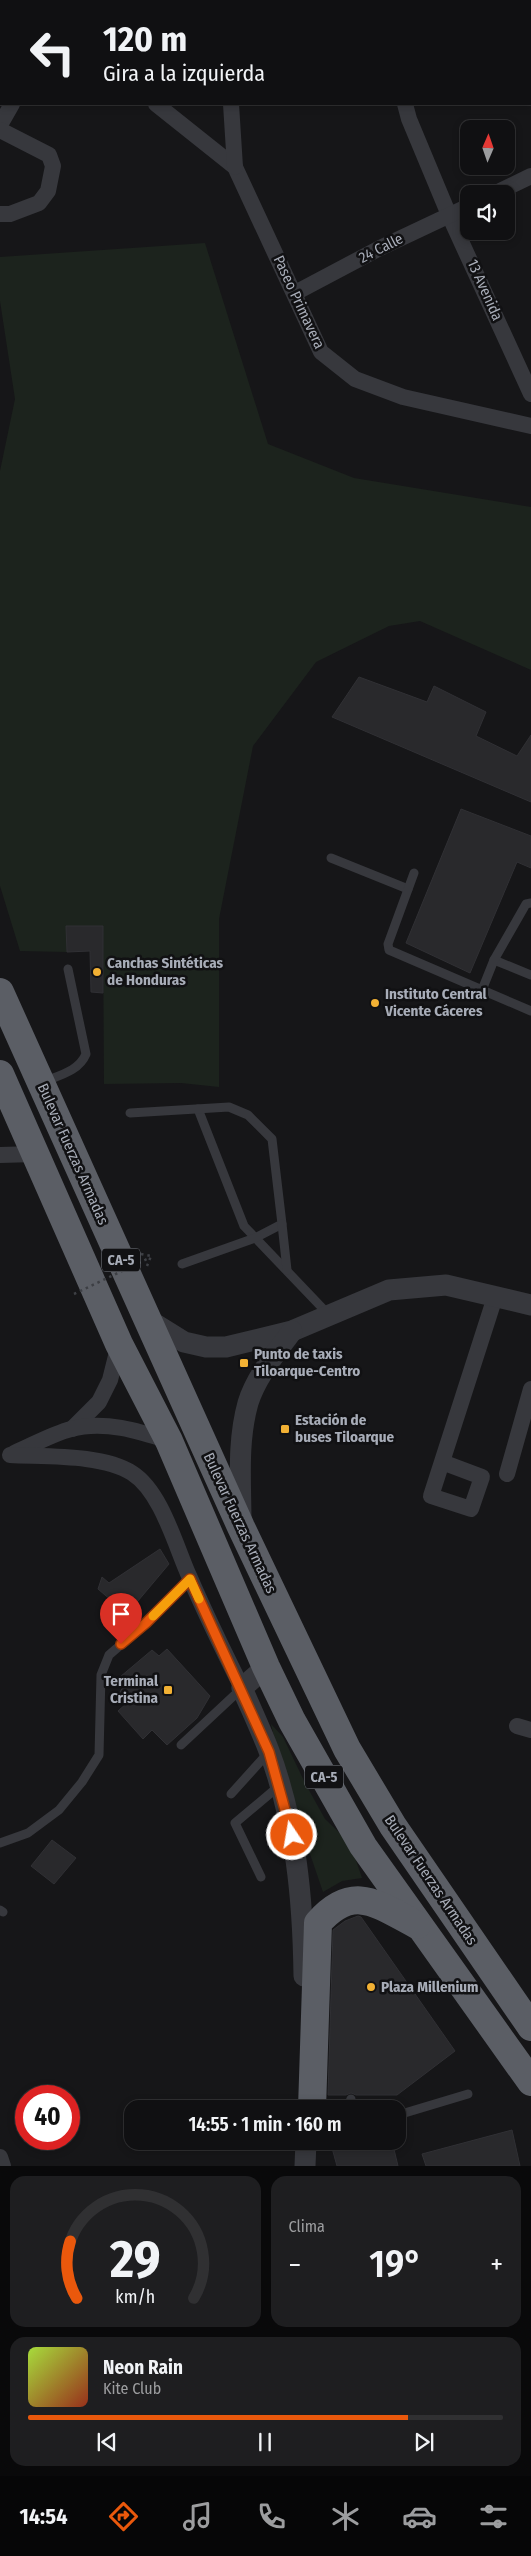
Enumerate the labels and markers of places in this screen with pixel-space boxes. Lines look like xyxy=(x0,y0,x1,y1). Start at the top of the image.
place label: Canchas Sintéticas de Honduras xyxy=(107,954,224,989)
marker: Canchas Sintéticas de Honduras xyxy=(91,966,103,978)
place label: Instituto Central Vicente Cáceres xyxy=(384,985,488,1020)
marker: Instituto Central Vicente Cáceres xyxy=(369,997,381,1009)
place label: Punto de taxis Tiloarque-Centro xyxy=(254,1345,360,1380)
marker: Punto de taxis Tiloarque-Centro xyxy=(238,1357,250,1369)
place label: Estación de buses Tiloarque xyxy=(295,1411,394,1446)
marker: Estación de buses Tiloarque xyxy=(279,1423,291,1435)
pin xyxy=(100,1593,142,1644)
place label: Terminal Cristina xyxy=(104,1672,159,1707)
marker: Terminal Cristina xyxy=(162,1684,174,1696)
place label: Plaza Millenium xyxy=(381,1978,479,1996)
marker: Plaza Millenium xyxy=(365,1981,377,1993)

